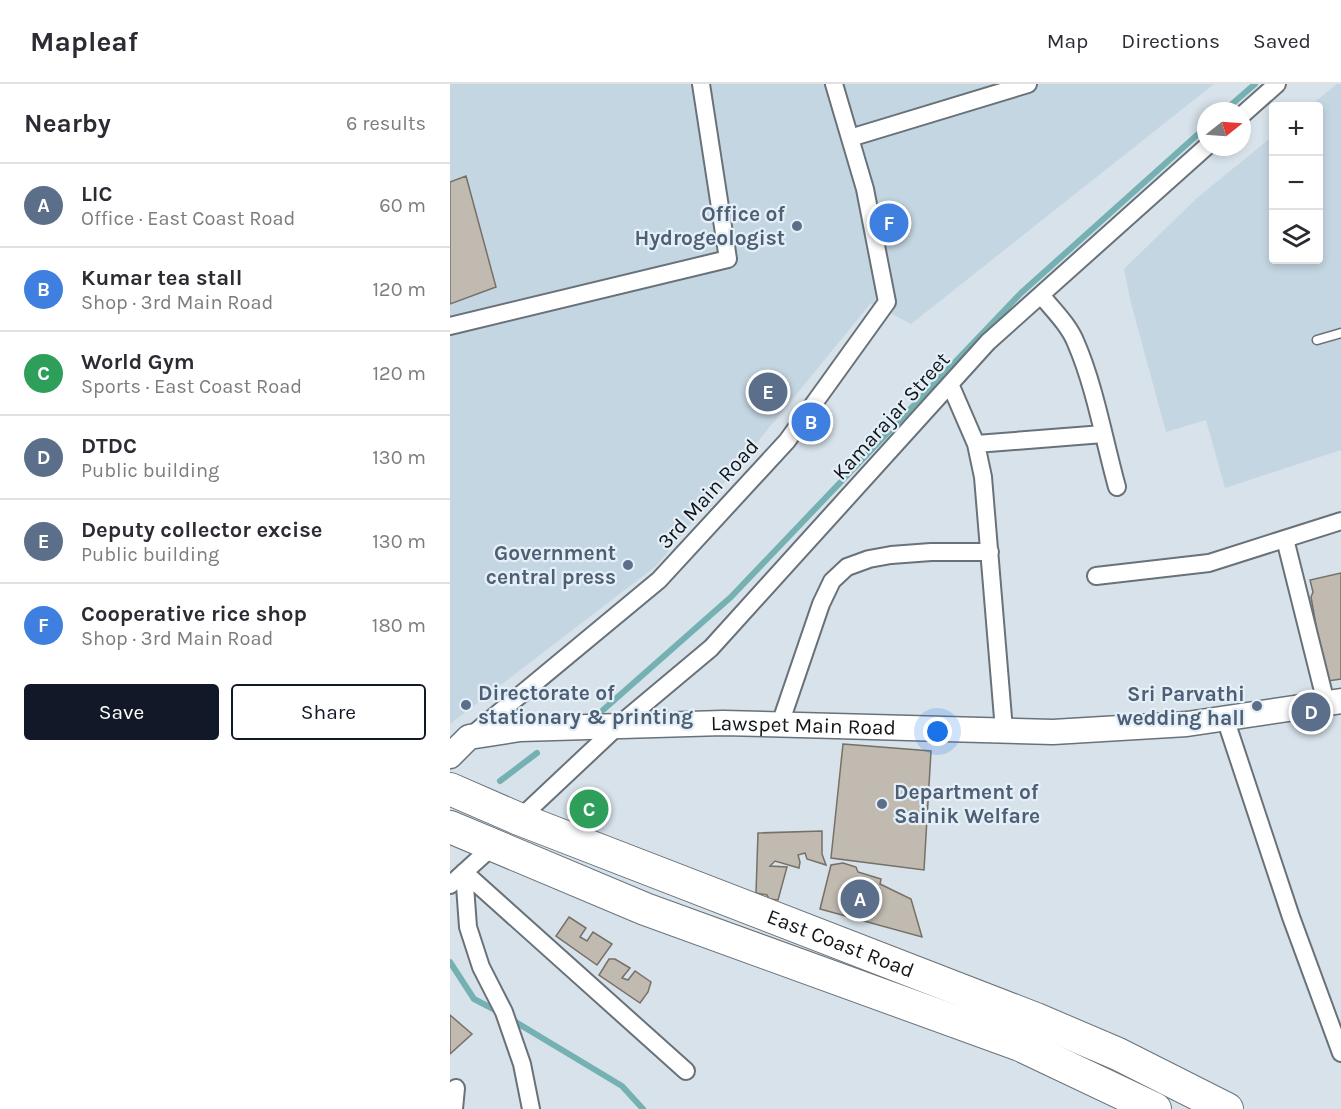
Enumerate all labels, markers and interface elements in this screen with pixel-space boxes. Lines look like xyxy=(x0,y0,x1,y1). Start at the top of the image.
text: Mapleaf xyxy=(30,25,138,58)
text: Map xyxy=(1047,29,1088,53)
text: Directions xyxy=(1121,29,1220,53)
text: Saved xyxy=(1253,29,1311,53)
north arrow xyxy=(1197,102,1251,156)
map controls xyxy=(1269,102,1323,264)
button: + xyxy=(1269,102,1323,156)
text: Nearby xyxy=(24,108,111,139)
text: 6 results xyxy=(346,112,426,135)
button: − xyxy=(1269,156,1323,210)
text: LIC xyxy=(81,181,113,207)
text: A xyxy=(37,194,50,217)
text: 60 m xyxy=(379,194,426,217)
pin: F xyxy=(870,200,908,246)
place label: Office of Hydrogeologist xyxy=(635,202,785,250)
text: Office · East Coast Road xyxy=(81,207,295,230)
button: layers xyxy=(1269,210,1323,264)
marker: Office of Hydrogeologist xyxy=(790,219,804,233)
text: Kumar tea stall xyxy=(81,265,242,291)
text: B xyxy=(37,278,50,301)
text: 120 m xyxy=(372,278,426,301)
text: Shop · 3rd Main Road xyxy=(81,291,273,314)
street label: Kamarajar Street xyxy=(828,347,955,485)
text: World Gym xyxy=(81,349,195,375)
text: C xyxy=(37,362,50,385)
text: 120 m xyxy=(372,362,426,385)
pin: E xyxy=(748,370,788,414)
text: Sports · East Coast Road xyxy=(81,375,302,398)
pin: B xyxy=(792,400,830,444)
text: DTDC xyxy=(81,433,137,459)
street label: 3rd Main Road xyxy=(653,434,763,554)
text: D xyxy=(37,446,50,469)
text: 130 m xyxy=(372,446,426,469)
text: Public building xyxy=(81,459,219,482)
text: Deputy collector excise xyxy=(81,517,322,543)
text: E xyxy=(38,530,49,553)
text: 130 m xyxy=(372,530,426,553)
place label: Government central press xyxy=(486,541,616,589)
text: Public building xyxy=(81,543,219,566)
marker: Government central press xyxy=(621,558,635,572)
text: Cooperative rice shop xyxy=(81,601,307,627)
text: F xyxy=(38,614,49,637)
text: 180 m xyxy=(372,614,426,637)
text: Shop · 3rd Main Road xyxy=(81,627,273,650)
place label: Directorate of stationary & printing xyxy=(478,681,693,729)
place label: Sri Parvathi wedding hall xyxy=(1117,682,1245,730)
button: Save xyxy=(24,684,219,740)
button: Share xyxy=(231,684,426,740)
pin: D xyxy=(1292,690,1330,734)
marker: Directorate of stationary & printing xyxy=(459,698,473,712)
marker: Sri Parvathi wedding hall xyxy=(1250,699,1264,713)
street label: Lawspet Main Road xyxy=(710,711,896,740)
your location xyxy=(923,717,952,746)
place label: Department of Sainik Welfare xyxy=(894,780,1040,828)
pin: C xyxy=(570,786,608,832)
marker: Department of Sainik Welfare xyxy=(875,797,889,811)
pin: A xyxy=(840,876,880,922)
street label: East Coast Road xyxy=(764,904,917,983)

